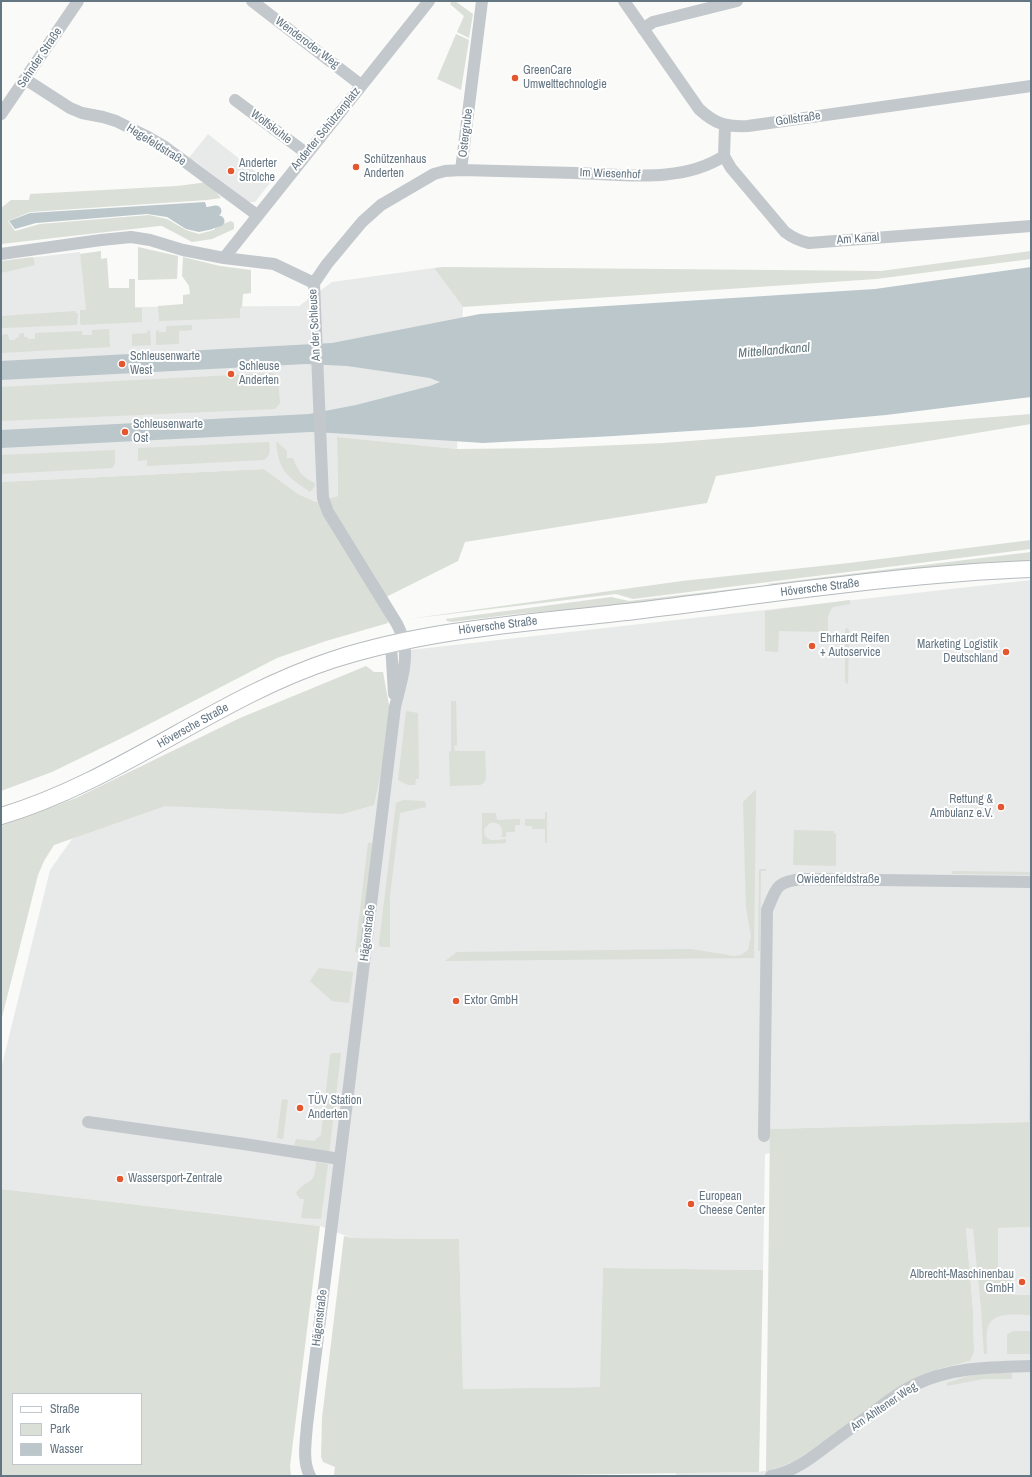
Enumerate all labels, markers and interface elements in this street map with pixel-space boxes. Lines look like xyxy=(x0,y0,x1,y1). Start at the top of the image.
street label: Wenderoder Weg xyxy=(272,14,342,72)
street label: Sehnder Straße xyxy=(15,25,65,91)
place label: GreenCare Umwelttechnologie xyxy=(523,64,607,92)
marker: GreenCare Umwelttechnologie xyxy=(510,73,520,83)
street label: Anderter Schützenplatz xyxy=(288,85,364,173)
street label: Wolfskuhle xyxy=(248,107,294,147)
street label: Ostergrube xyxy=(456,108,476,158)
street label: Gollstraße xyxy=(775,109,821,129)
street label: Hegefeldstraße xyxy=(124,121,188,169)
place label: Schützenhaus Anderten xyxy=(364,153,426,181)
place label: Anderter Strolche xyxy=(239,157,277,185)
marker: Schützenhaus Anderten xyxy=(351,162,361,172)
marker: Anderter Strolche xyxy=(226,166,236,176)
street label: Im Wiesenhof xyxy=(579,166,641,182)
street label: Am Kanal xyxy=(836,230,880,248)
street label: An der Schleuse xyxy=(306,289,324,361)
water label: Mittellandkanal xyxy=(738,340,810,362)
place label: Schleusenwarte West xyxy=(130,350,200,378)
marker: Schleusenwarte West xyxy=(117,359,127,369)
place label: Schleuse Anderten xyxy=(239,360,279,388)
marker: Schleuse Anderten xyxy=(226,369,236,379)
place label: Schleusenwarte Ost xyxy=(133,418,203,446)
marker: Schleusenwarte Ost xyxy=(120,427,130,437)
street label: Höversche Straße xyxy=(780,576,860,600)
street label: Höversche Straße xyxy=(458,614,538,638)
place label: Ehrhardt Reifen + Autoservice xyxy=(820,632,889,660)
place label: Marketing Logistik Deutschland xyxy=(917,638,998,666)
marker: Ehrhardt Reifen + Autoservice xyxy=(807,641,817,651)
marker: Marketing Logistik Deutschland xyxy=(1001,647,1011,657)
street label: Höversche Straße xyxy=(155,700,231,752)
place label: Rettung & Ambulanz e.V. xyxy=(930,793,993,821)
marker: Rettung & Ambulanz e.V. xyxy=(996,802,1006,812)
street label: Owiedenfeldstraße xyxy=(796,873,880,887)
street label: Hägenstraße xyxy=(357,904,379,962)
place label: Extor GmbH xyxy=(464,994,518,1008)
marker: Extor GmbH xyxy=(451,996,461,1006)
place label: TÜV Station Anderten xyxy=(308,1094,362,1122)
marker: TÜV Station Anderten xyxy=(295,1103,305,1113)
place label: Wassersport-Zentrale xyxy=(128,1172,222,1186)
marker: Wassersport-Zentrale xyxy=(115,1174,125,1184)
place label: European Cheese Center xyxy=(699,1190,765,1218)
marker: European Cheese Center xyxy=(686,1199,696,1209)
place label: Albrecht-Maschinenbau GmbH xyxy=(910,1268,1014,1296)
marker: Albrecht-Maschinenbau GmbH xyxy=(1017,1277,1027,1287)
street label: Hägenstraße xyxy=(309,1289,331,1347)
street label: Am Ahltener Weg xyxy=(848,1380,920,1434)
legend xyxy=(12,1393,142,1465)
text: Straße xyxy=(50,1401,80,1417)
text: Park xyxy=(50,1421,70,1437)
text: Wasser xyxy=(50,1441,83,1457)

